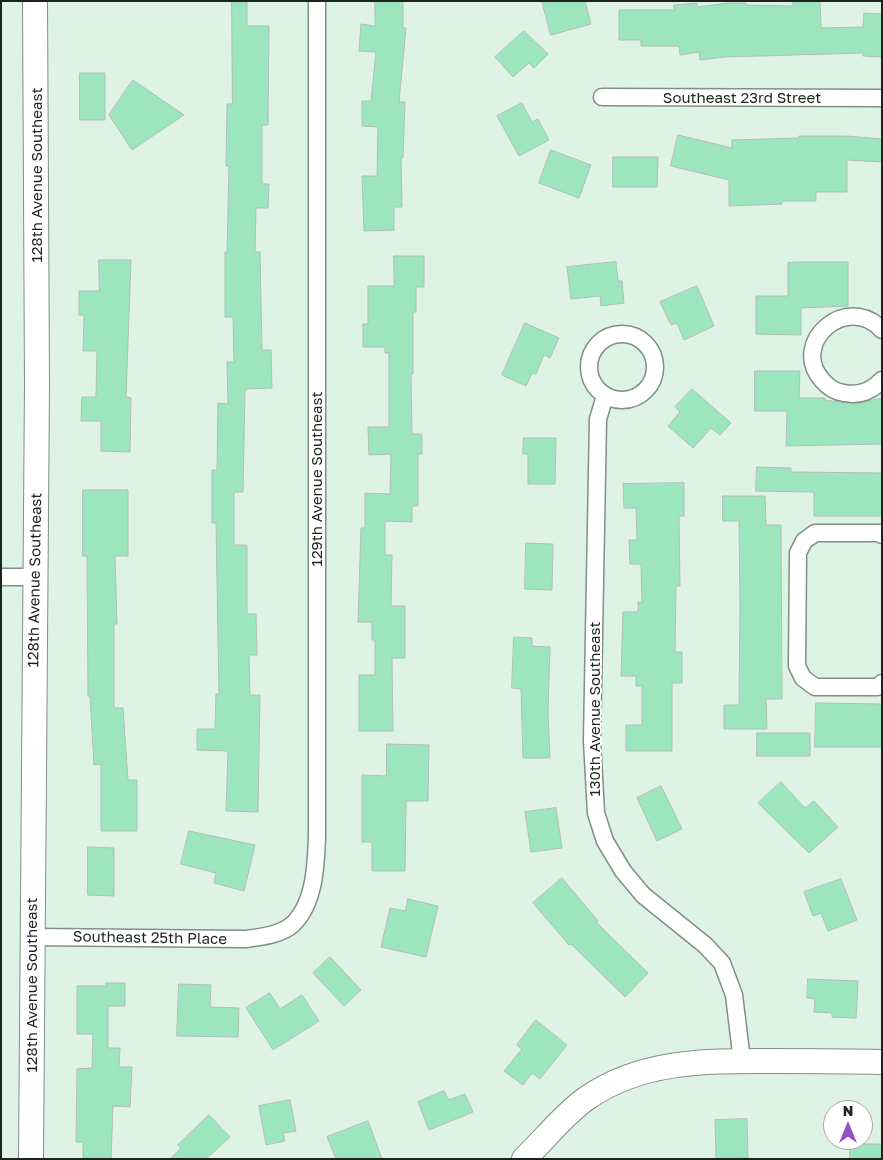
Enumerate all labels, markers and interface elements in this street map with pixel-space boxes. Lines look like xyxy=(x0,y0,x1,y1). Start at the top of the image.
street label: 128th Avenue Southeast xyxy=(28,88,46,262)
street label: Southeast 23rd Street xyxy=(663,89,821,107)
street label: 129th Avenue Southeast xyxy=(308,392,326,566)
street label: 128th Avenue Southeast xyxy=(24,492,46,668)
street label: 130th Avenue Southeast xyxy=(586,621,604,797)
street label: 128th Avenue Southeast xyxy=(23,898,41,1072)
street label: Southeast 25th Place xyxy=(73,928,227,948)
north arrow xyxy=(823,1100,873,1150)
text: N xyxy=(843,1102,853,1119)

